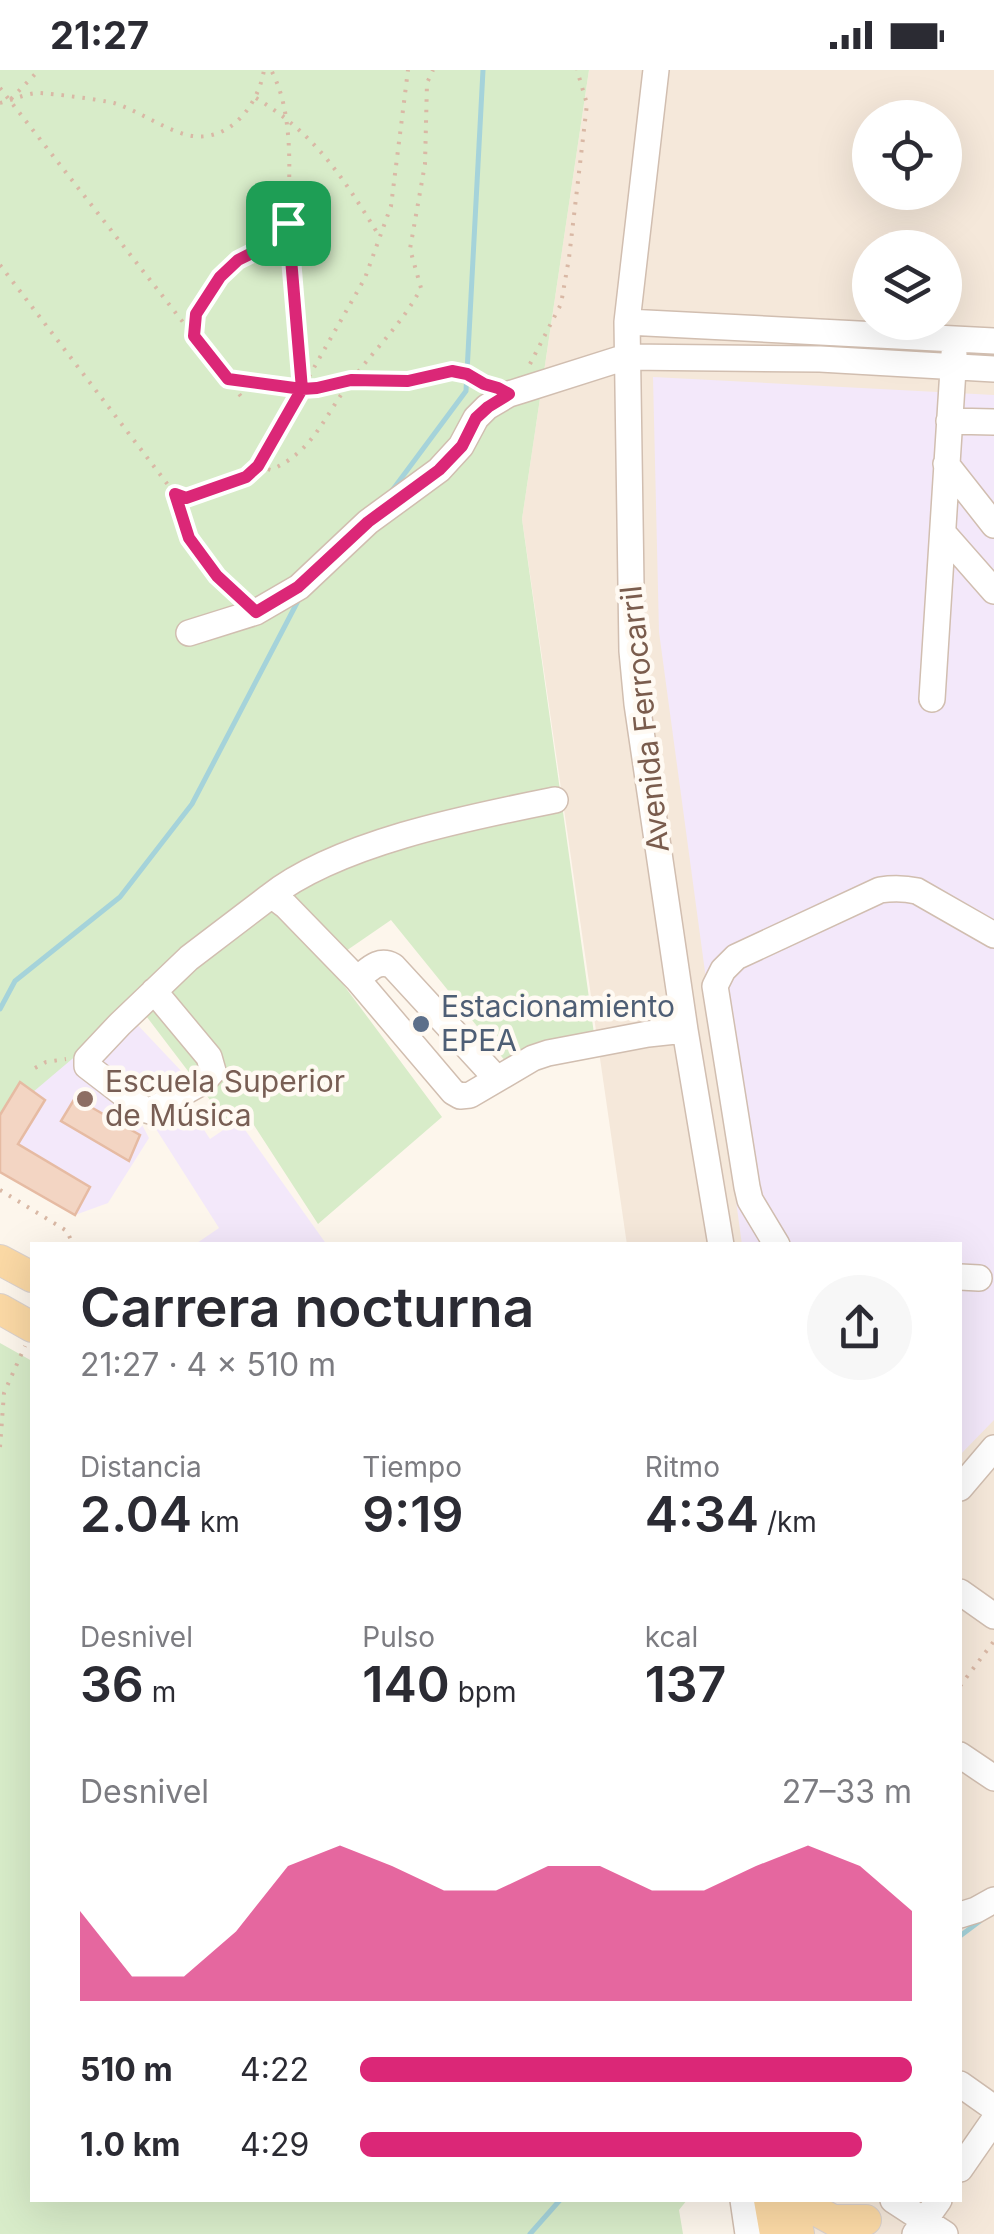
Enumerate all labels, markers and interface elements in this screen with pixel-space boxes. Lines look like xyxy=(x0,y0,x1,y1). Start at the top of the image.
text: 21:27 xyxy=(50,12,149,58)
map controls xyxy=(852,100,962,340)
button: locate xyxy=(852,100,962,210)
pin xyxy=(246,181,331,266)
icon: arrive xyxy=(261,196,316,251)
button: layers xyxy=(852,230,962,340)
street label: Avenida Ferrocarril xyxy=(612,584,676,854)
place label: Estacionamiento EPEA xyxy=(441,988,675,1058)
marker: Estacionamiento EPEA xyxy=(410,1013,432,1035)
place label: Escuela Superior de Música xyxy=(105,1063,345,1133)
marker: Escuela Superior de Música xyxy=(74,1088,96,1110)
text: Carrera nocturna xyxy=(80,1274,534,1340)
button: share xyxy=(807,1275,912,1380)
text: 21:27 · 4 × 510 m xyxy=(80,1345,336,1384)
text: Distancia xyxy=(80,1450,202,1484)
text: Tiempo xyxy=(362,1450,462,1484)
text: Ritmo xyxy=(645,1450,720,1484)
text: 2.04 xyxy=(80,1484,192,1544)
text: 9:19 xyxy=(362,1484,463,1544)
text: 4:34 xyxy=(645,1484,759,1544)
text: km xyxy=(192,1505,240,1539)
text: /km xyxy=(759,1505,817,1539)
text: Desnivel xyxy=(80,1620,193,1654)
text: Pulso xyxy=(362,1620,435,1654)
text: kcal xyxy=(645,1620,698,1654)
text: 36 xyxy=(80,1654,144,1714)
text: 140 xyxy=(362,1654,450,1714)
text: 137 xyxy=(645,1654,726,1714)
text: m xyxy=(144,1675,176,1709)
text: bpm xyxy=(450,1675,516,1709)
text: Desnivel xyxy=(80,1772,209,1811)
text: 27–33 m xyxy=(782,1772,912,1811)
text: 510 m xyxy=(80,2050,173,2089)
text: 4:22 xyxy=(240,2050,309,2089)
text: 1.0 km xyxy=(80,2125,180,2164)
text: 4:29 xyxy=(240,2125,309,2164)

